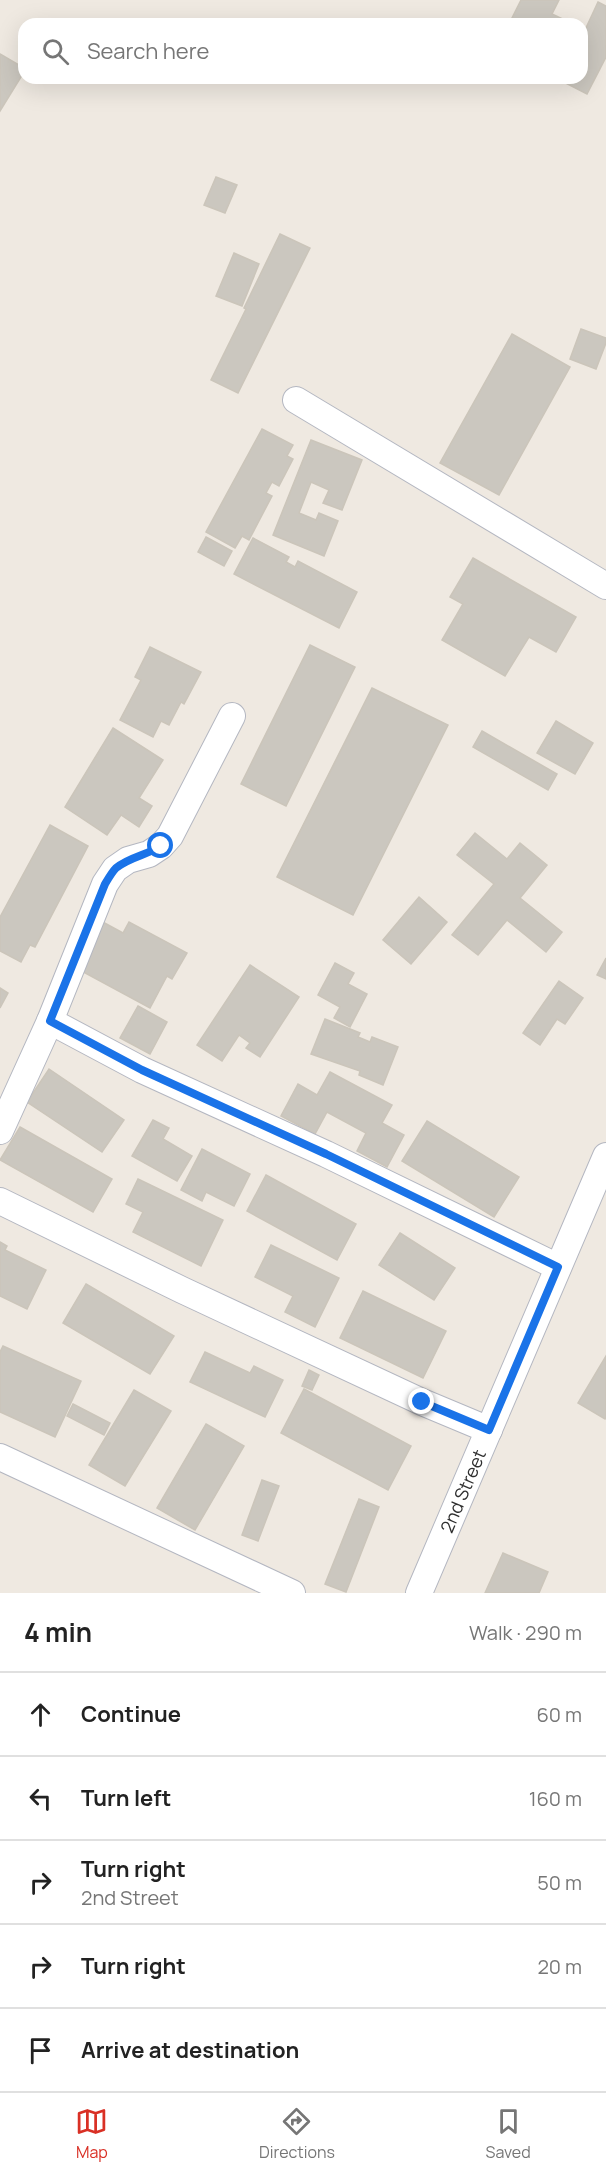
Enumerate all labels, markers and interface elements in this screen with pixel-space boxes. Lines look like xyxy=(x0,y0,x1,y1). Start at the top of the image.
search box xyxy=(18,18,588,84)
icon: search xyxy=(39,35,72,68)
text: Search here xyxy=(87,36,209,66)
route start xyxy=(147,832,173,858)
route end xyxy=(408,1388,434,1414)
street label: 2nd Street xyxy=(434,1446,491,1536)
text: 4 min xyxy=(24,1614,92,1650)
text: Walk · 290 m xyxy=(469,1619,582,1646)
icon: ahead xyxy=(24,1698,57,1731)
text: Continue xyxy=(81,1699,181,1729)
text: 60 m xyxy=(536,1701,582,1728)
icon: left xyxy=(24,1782,57,1815)
text: Turn left xyxy=(81,1783,171,1813)
text: 160 m xyxy=(529,1785,582,1812)
text: Turn right xyxy=(81,1854,186,1884)
icon: right xyxy=(24,1866,57,1899)
text: 50 m xyxy=(537,1869,582,1896)
text: 2nd Street xyxy=(81,1884,179,1911)
icon: right xyxy=(24,1950,57,1983)
text: Turn right xyxy=(81,1951,186,1981)
text: 20 m xyxy=(537,1953,582,1980)
icon: arrive xyxy=(24,2034,57,2067)
text: Arrive at destination xyxy=(81,2035,299,2065)
tab: Map xyxy=(75,2105,108,2163)
tab: Directions xyxy=(259,2105,335,2163)
tab: Saved xyxy=(486,2105,531,2163)

